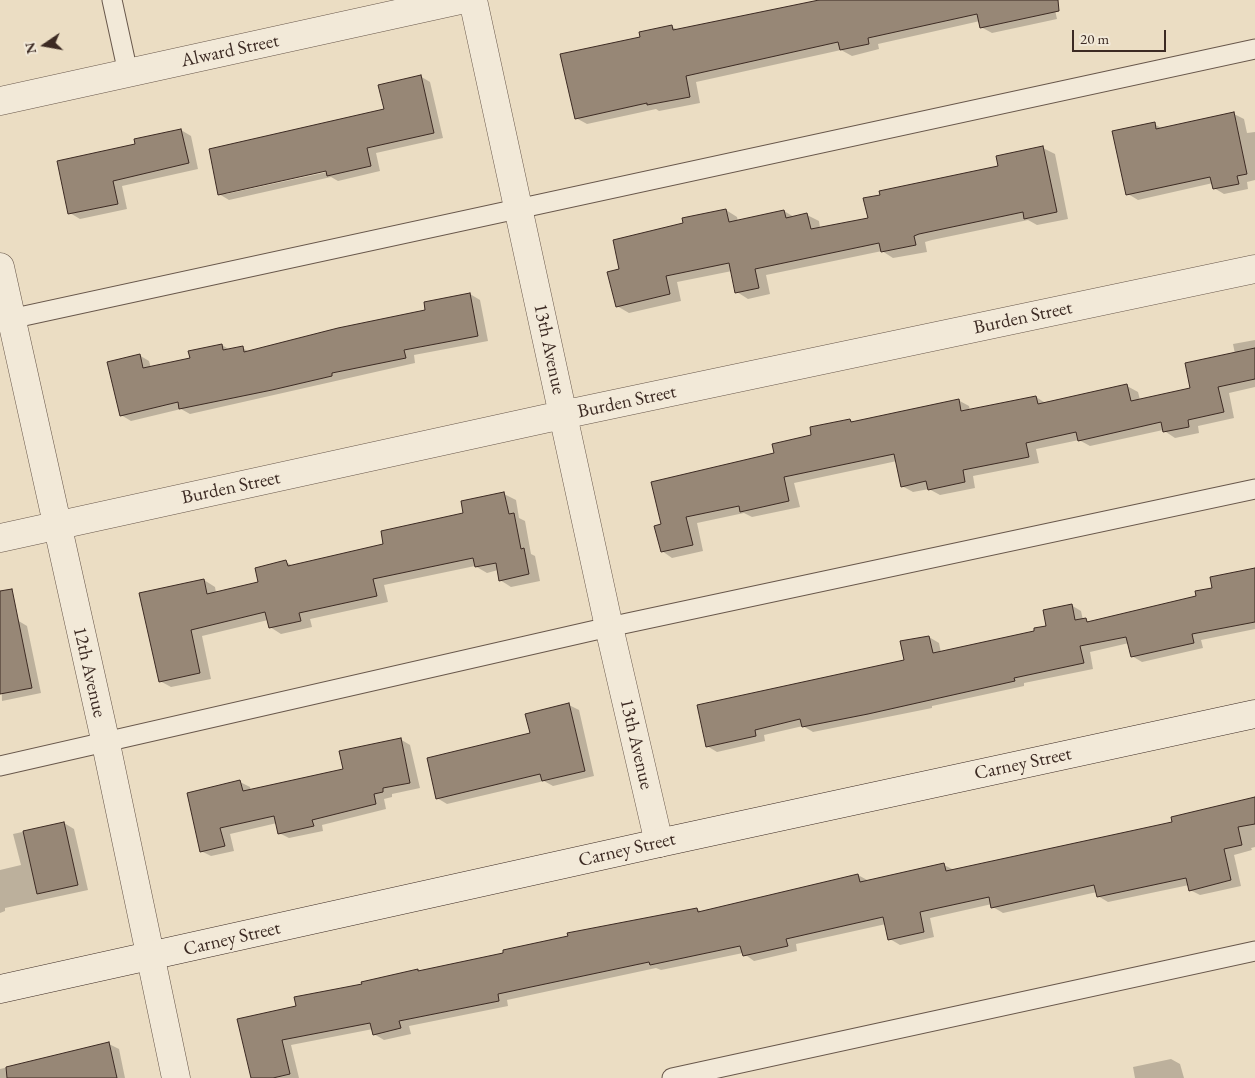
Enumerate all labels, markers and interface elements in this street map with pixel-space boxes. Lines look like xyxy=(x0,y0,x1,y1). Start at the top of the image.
north arrow xyxy=(20,20,70,70)
scale bar xyxy=(1075,20,1169,52)
text: 20 m xyxy=(1080,29,1109,48)
street label: Alward Street xyxy=(179,30,281,72)
text: N xyxy=(20,41,40,56)
street label: Burden Street xyxy=(972,296,1074,340)
street label: 13th Avenue xyxy=(528,301,570,397)
street label: Burden Street xyxy=(576,380,678,424)
street label: Burden Street xyxy=(180,466,282,510)
street label: 12th Avenue xyxy=(68,624,110,720)
street label: 13th Avenue xyxy=(615,696,657,792)
street label: Carney Street xyxy=(972,743,1074,785)
street label: Carney Street xyxy=(576,828,678,872)
street label: Carney Street xyxy=(181,917,283,961)

